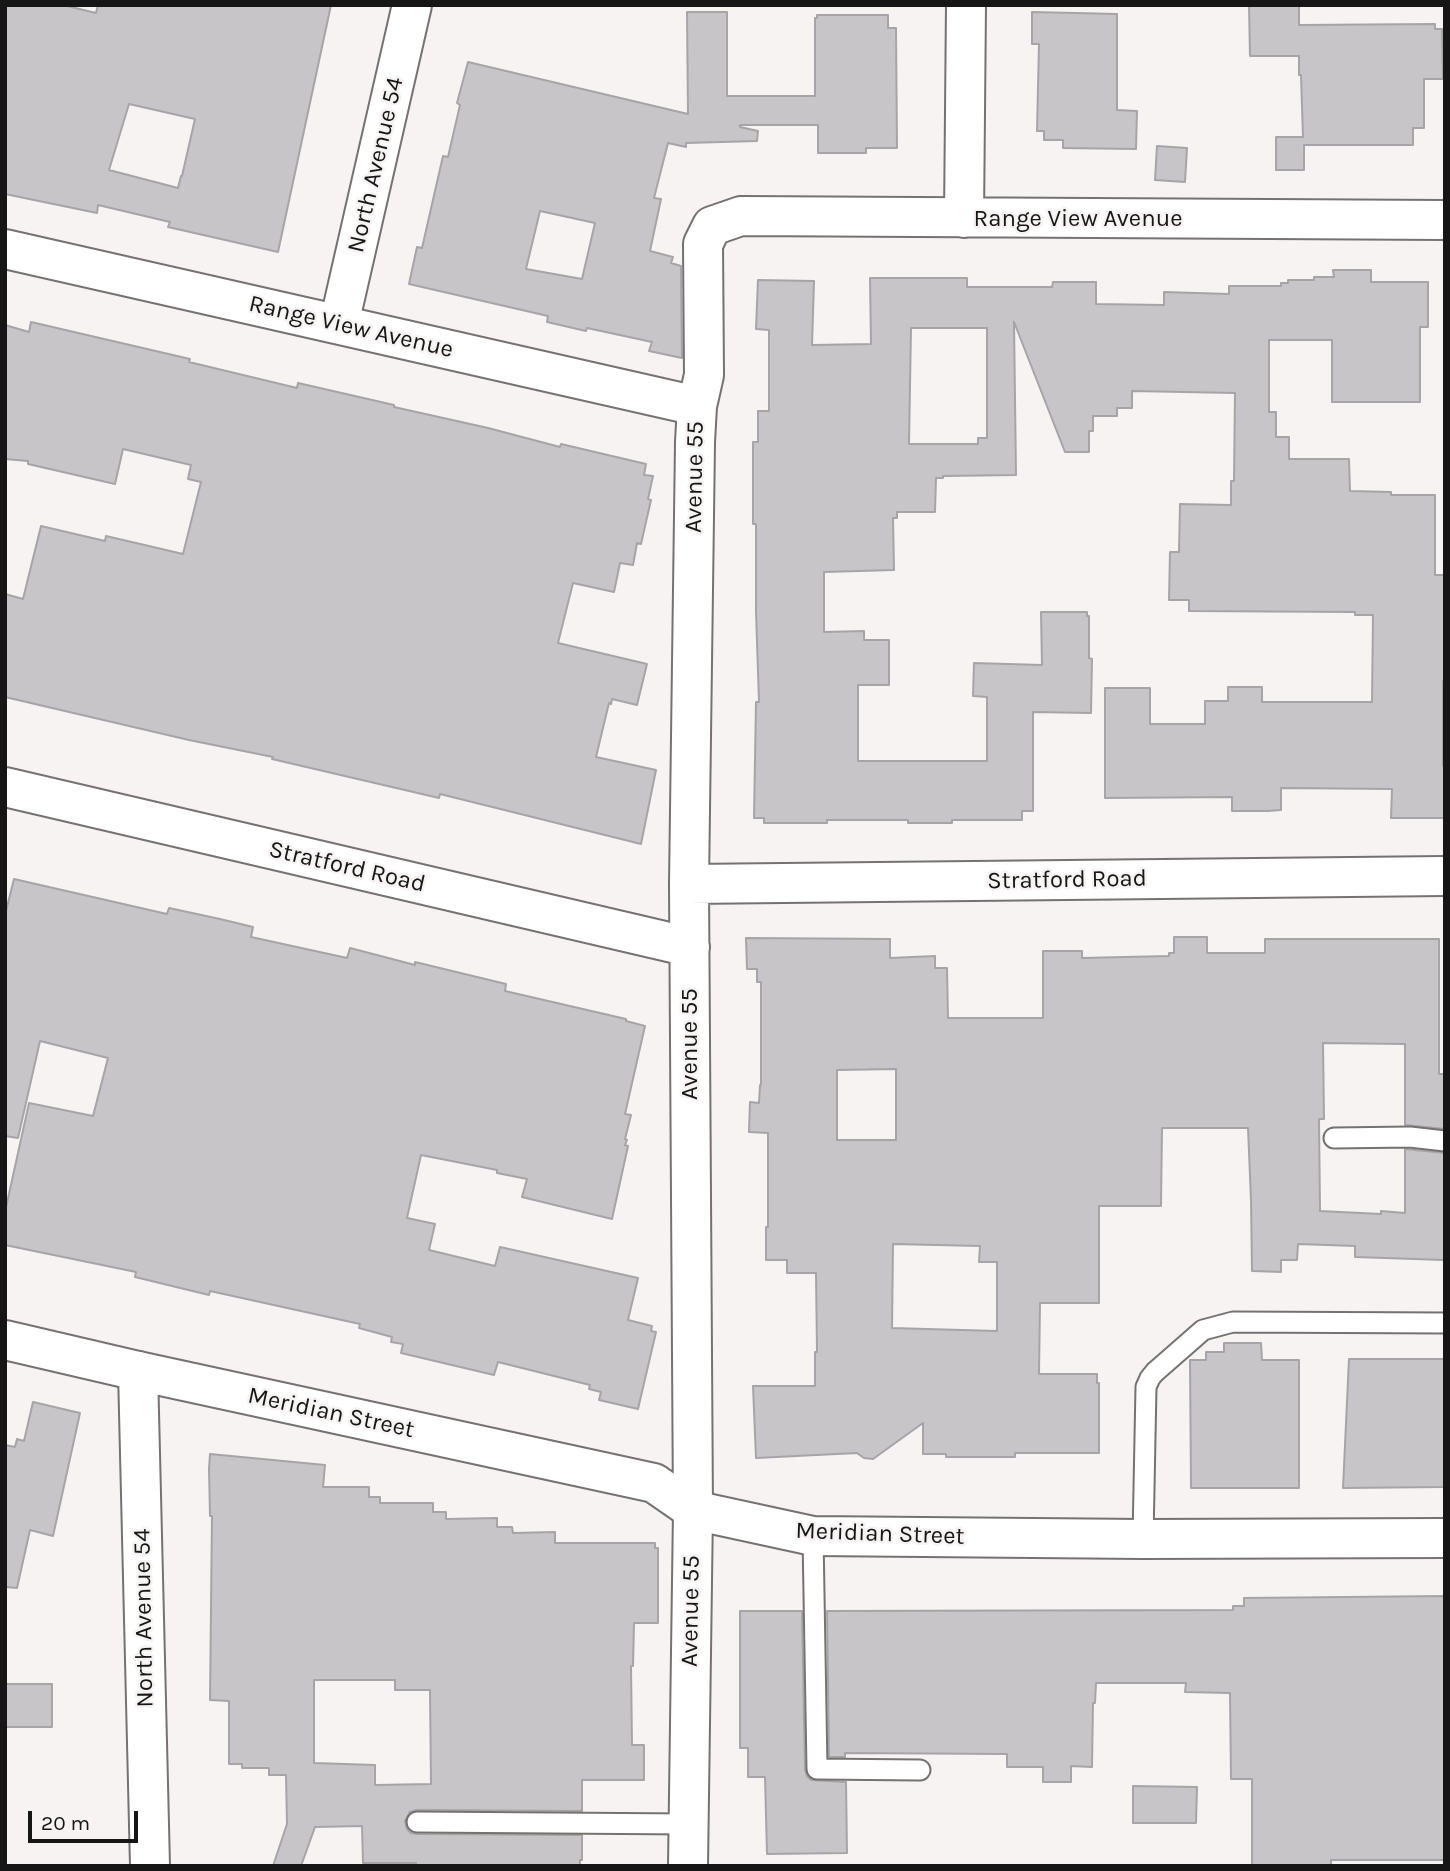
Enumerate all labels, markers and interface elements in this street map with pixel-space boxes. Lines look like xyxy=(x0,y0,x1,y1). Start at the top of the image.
street label: North Avenue 54 xyxy=(342,75,410,255)
street label: Range View Avenue xyxy=(973,205,1183,233)
street label: Range View Avenue xyxy=(246,289,456,365)
street label: Avenue 55 xyxy=(680,421,710,533)
street label: Stratford Road xyxy=(266,835,428,899)
street label: Stratford Road xyxy=(987,864,1147,896)
street label: Avenue 55 xyxy=(676,988,704,1100)
street label: Meridian Street xyxy=(245,1381,417,1445)
street label: Meridian Street xyxy=(795,1517,965,1551)
street label: North Avenue 54 xyxy=(128,1528,160,1708)
street label: Avenue 55 xyxy=(676,1555,706,1667)
scale bar xyxy=(32,1798,142,1842)
text: 20 m xyxy=(41,1811,90,1835)

